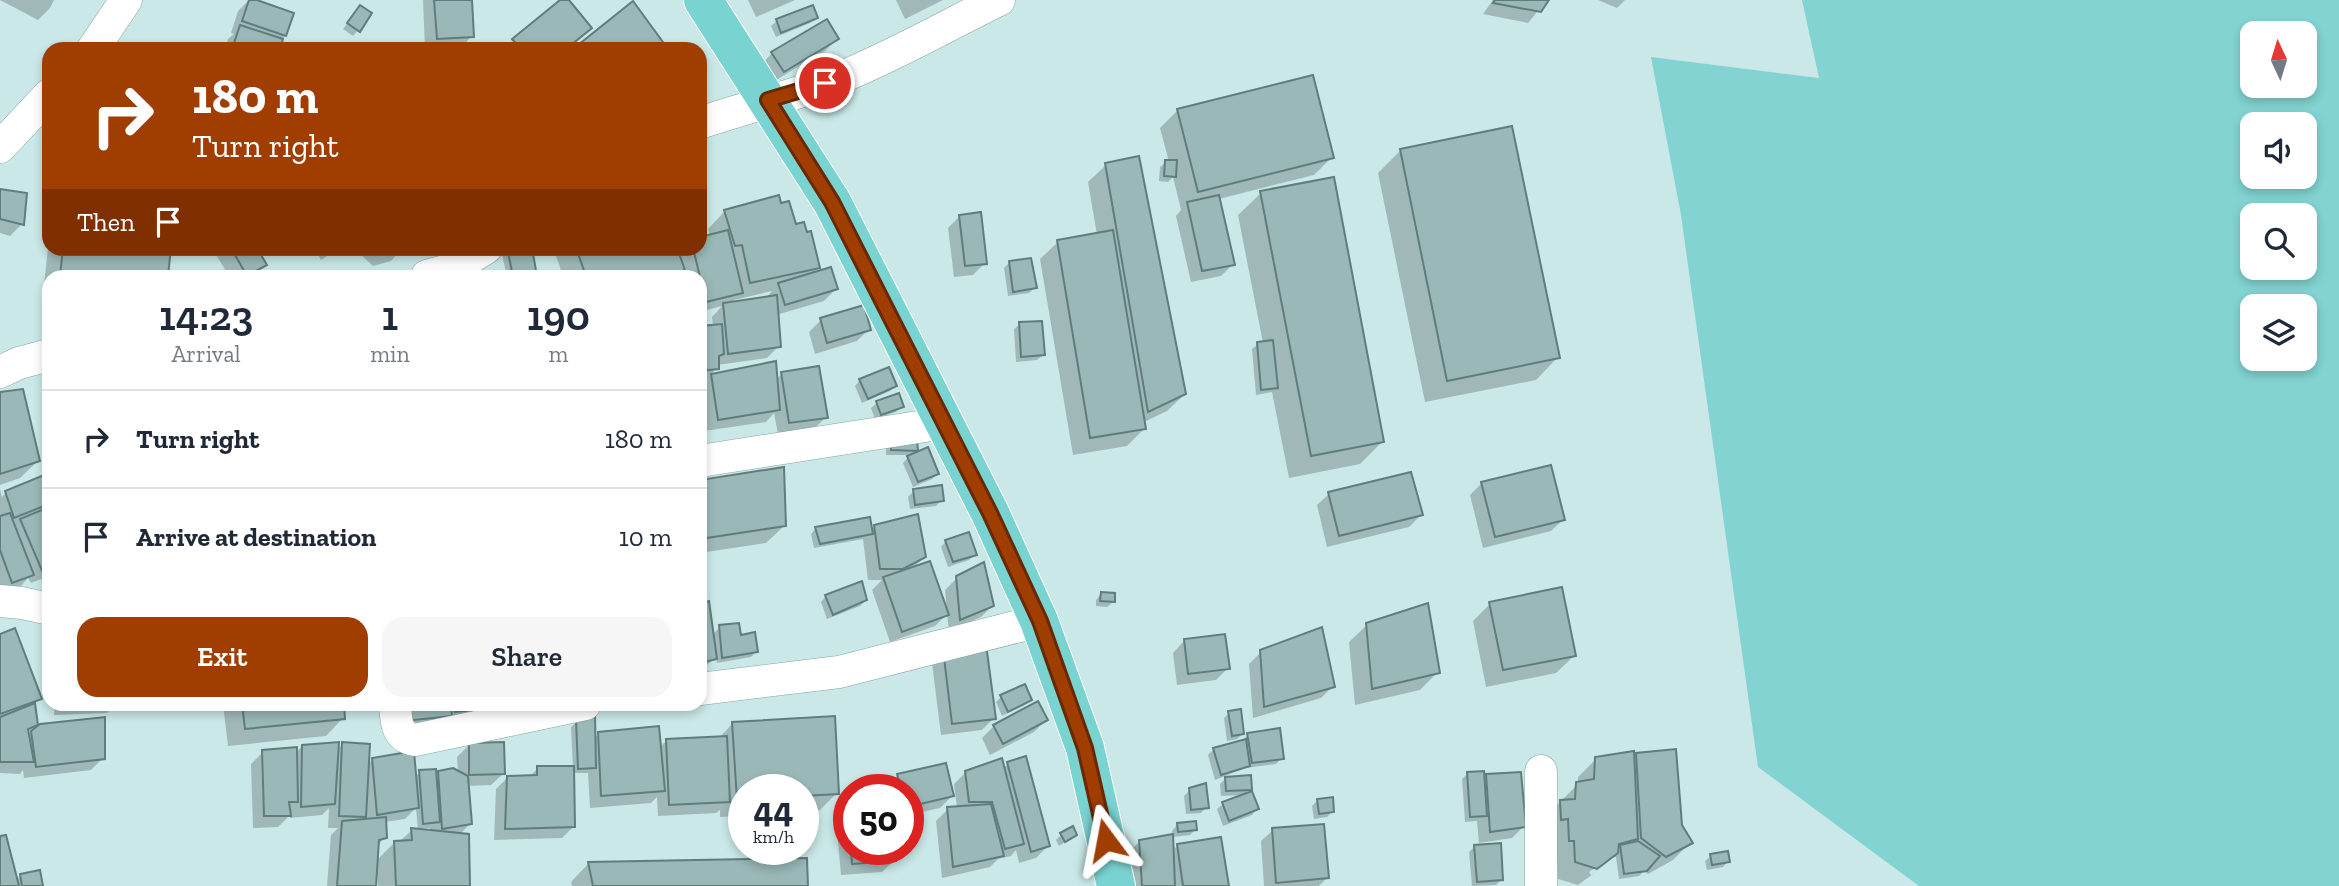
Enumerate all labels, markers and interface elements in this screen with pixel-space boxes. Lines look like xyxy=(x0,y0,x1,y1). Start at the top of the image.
north arrow xyxy=(2240,21,2317,98)
map controls xyxy=(2240,21,2317,371)
pin xyxy=(795,53,855,113)
icon: arrive xyxy=(806,64,844,102)
text: 180 m xyxy=(192,67,319,126)
icon: right xyxy=(77,70,168,161)
button: sound xyxy=(2240,112,2317,189)
text: Turn right xyxy=(192,127,339,165)
icon: arrive xyxy=(149,203,187,241)
button: search xyxy=(2240,203,2317,280)
text: Then xyxy=(77,206,135,238)
text: 14:23 xyxy=(159,290,253,341)
text: 1 xyxy=(382,290,398,341)
text: 190 xyxy=(527,290,590,341)
button: layers xyxy=(2240,294,2317,371)
text: Arrival xyxy=(171,340,241,368)
text: min xyxy=(370,340,410,368)
text: m xyxy=(548,340,568,368)
icon: right xyxy=(77,420,115,458)
text: Turn right xyxy=(136,423,259,455)
text: 180 m xyxy=(605,423,672,455)
icon: arrive xyxy=(77,518,115,556)
text: Arrive at destination xyxy=(136,521,376,553)
text: 10 m xyxy=(619,521,672,553)
button: Exit xyxy=(77,617,368,697)
button: Share xyxy=(382,617,672,697)
speed limit sign: 50 xyxy=(833,774,924,865)
text: 44 xyxy=(754,789,793,831)
position arrow xyxy=(1069,803,1143,877)
text: km/h xyxy=(753,826,794,848)

